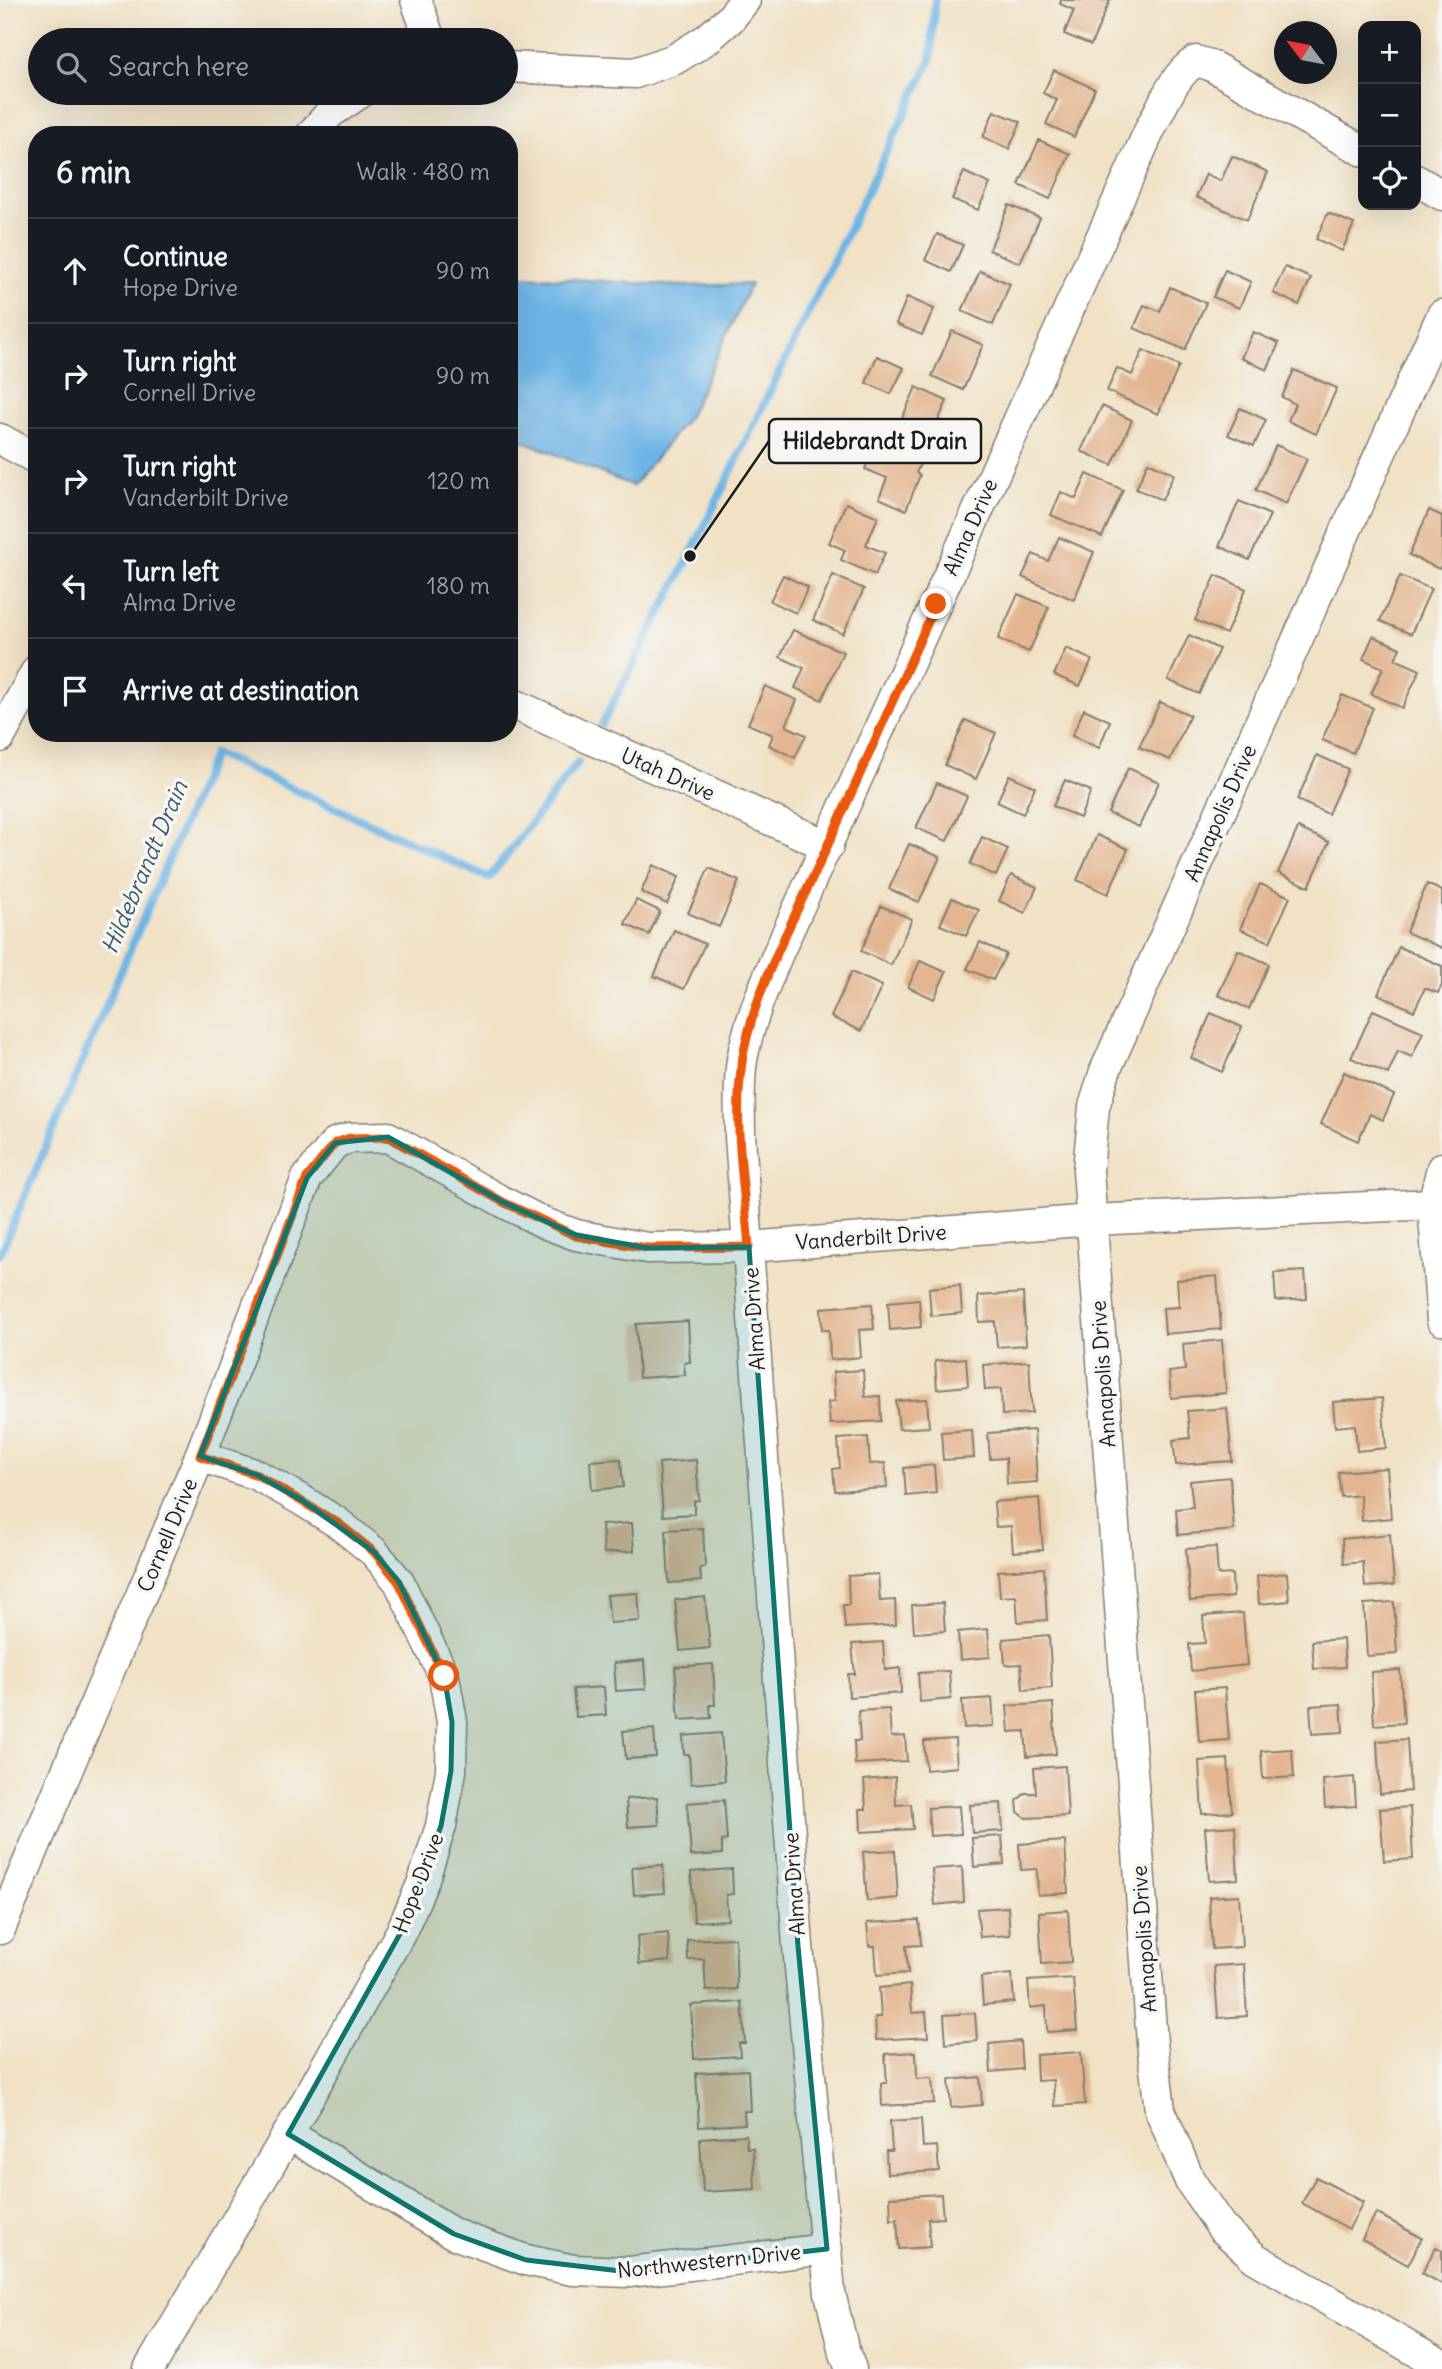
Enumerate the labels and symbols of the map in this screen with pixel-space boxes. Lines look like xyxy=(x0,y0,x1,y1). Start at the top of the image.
north arrow xyxy=(1274,21,1337,84)
callout: Hildebrandt Drain xyxy=(769,419,981,463)
text: Hildebrandt Drain xyxy=(783,426,967,455)
street label: Alma Drive xyxy=(937,474,1003,580)
route end xyxy=(920,588,951,619)
street label: Annapolis Drive xyxy=(1178,740,1262,886)
street label: Utah Drive xyxy=(617,741,719,807)
water label: Hildebrandt Drain xyxy=(95,776,194,958)
street label: Vanderbilt Drive xyxy=(795,1218,947,1256)
street label: Alma Drive xyxy=(737,1267,771,1371)
street label: Annapolis Drive xyxy=(1084,1300,1122,1448)
street label: Cornell Drive xyxy=(131,1474,203,1596)
route start xyxy=(428,1660,459,1691)
street label: Hope Drive xyxy=(387,1829,449,1937)
street label: Alma Drive xyxy=(777,1832,811,1936)
street label: Annapolis Drive xyxy=(1125,1865,1163,2013)
street label: Northwestern Drive xyxy=(616,2238,802,2284)

